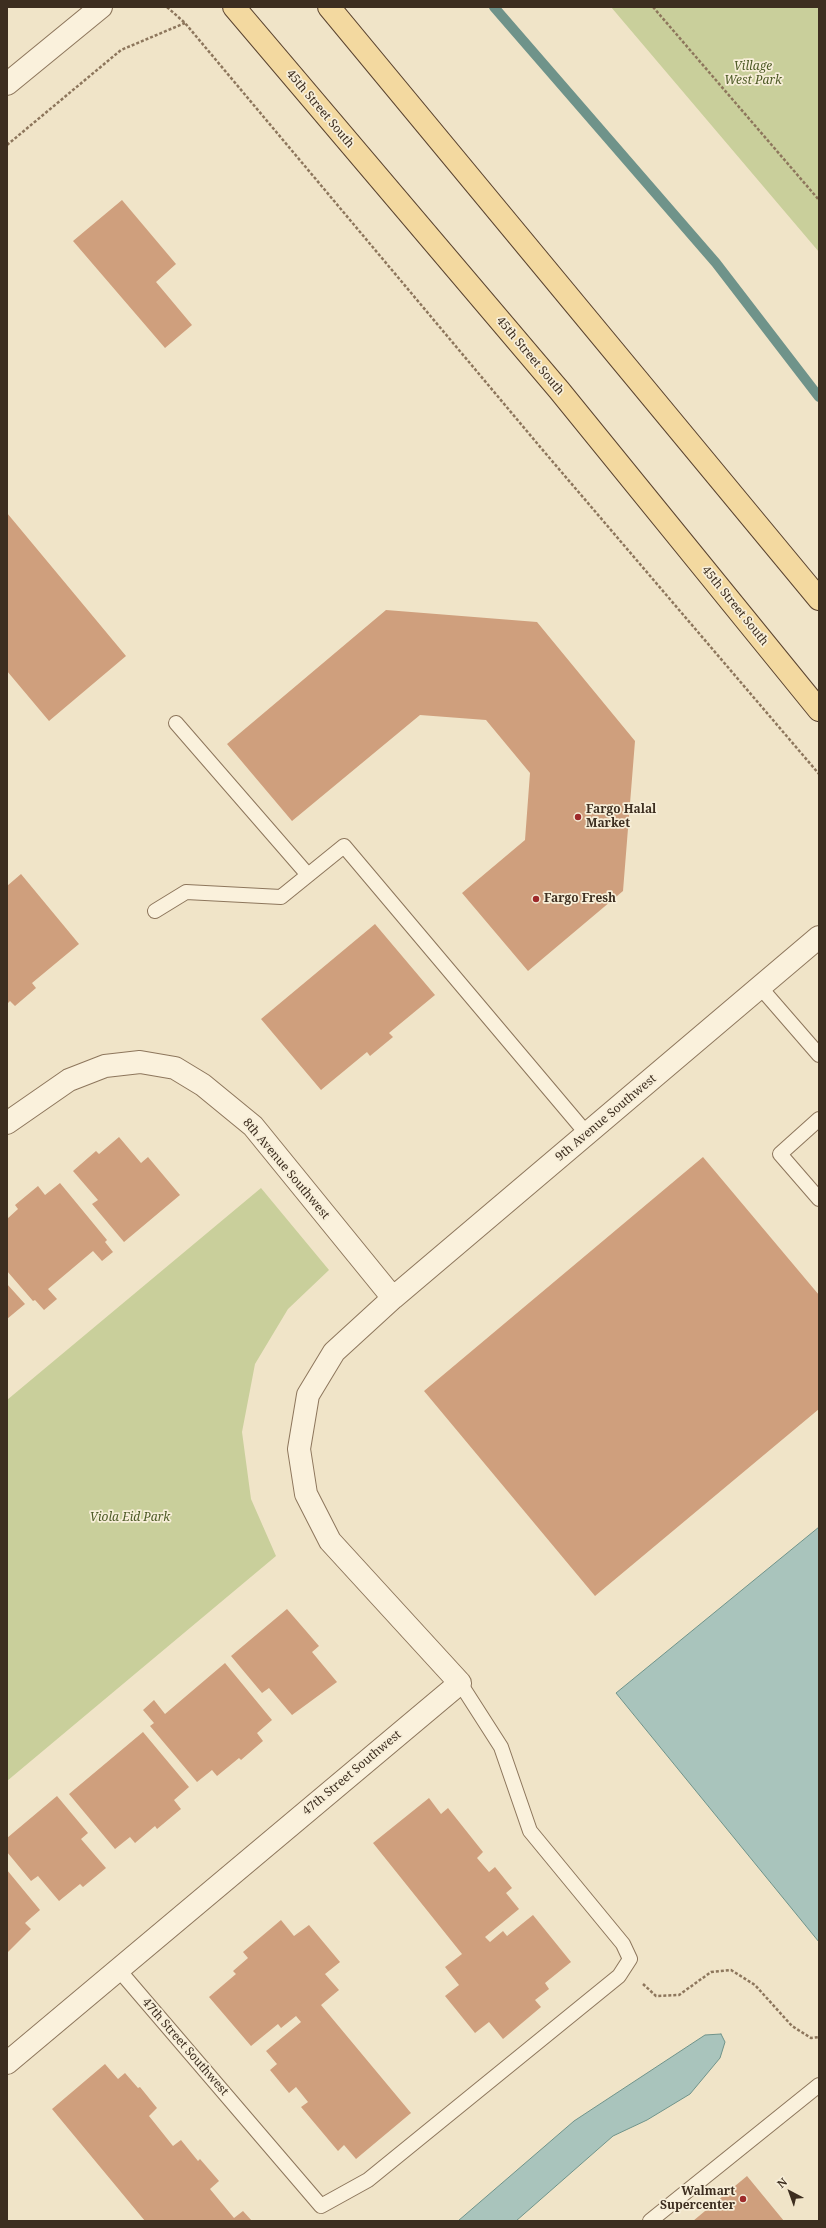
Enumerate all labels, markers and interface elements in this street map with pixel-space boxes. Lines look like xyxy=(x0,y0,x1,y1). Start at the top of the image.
park label: Village West Park xyxy=(724,60,782,88)
street label: 45th Street South xyxy=(283,67,357,151)
street label: 45th Street South xyxy=(493,314,567,398)
street label: 45th Street South xyxy=(699,563,771,649)
place label: Fargo Halal Market xyxy=(586,803,656,831)
marker: Fargo Halal Market xyxy=(573,812,583,822)
place label: Fargo Fresh xyxy=(544,892,616,906)
marker: Fargo Fresh xyxy=(531,894,541,904)
street label: 9th Avenue Southwest xyxy=(553,1072,659,1164)
street label: 8th Avenue Southwest xyxy=(240,1116,332,1222)
park label: Viola Eid Park xyxy=(90,1511,170,1525)
street label: 47th Street Southwest xyxy=(300,1728,404,1818)
street label: 47th Street Southwest xyxy=(139,1995,231,2099)
north arrow xyxy=(770,2172,810,2212)
text: N xyxy=(774,2174,790,2191)
place label: Walmart Supercenter xyxy=(660,2185,735,2213)
marker: Walmart Supercenter xyxy=(738,2194,748,2204)

